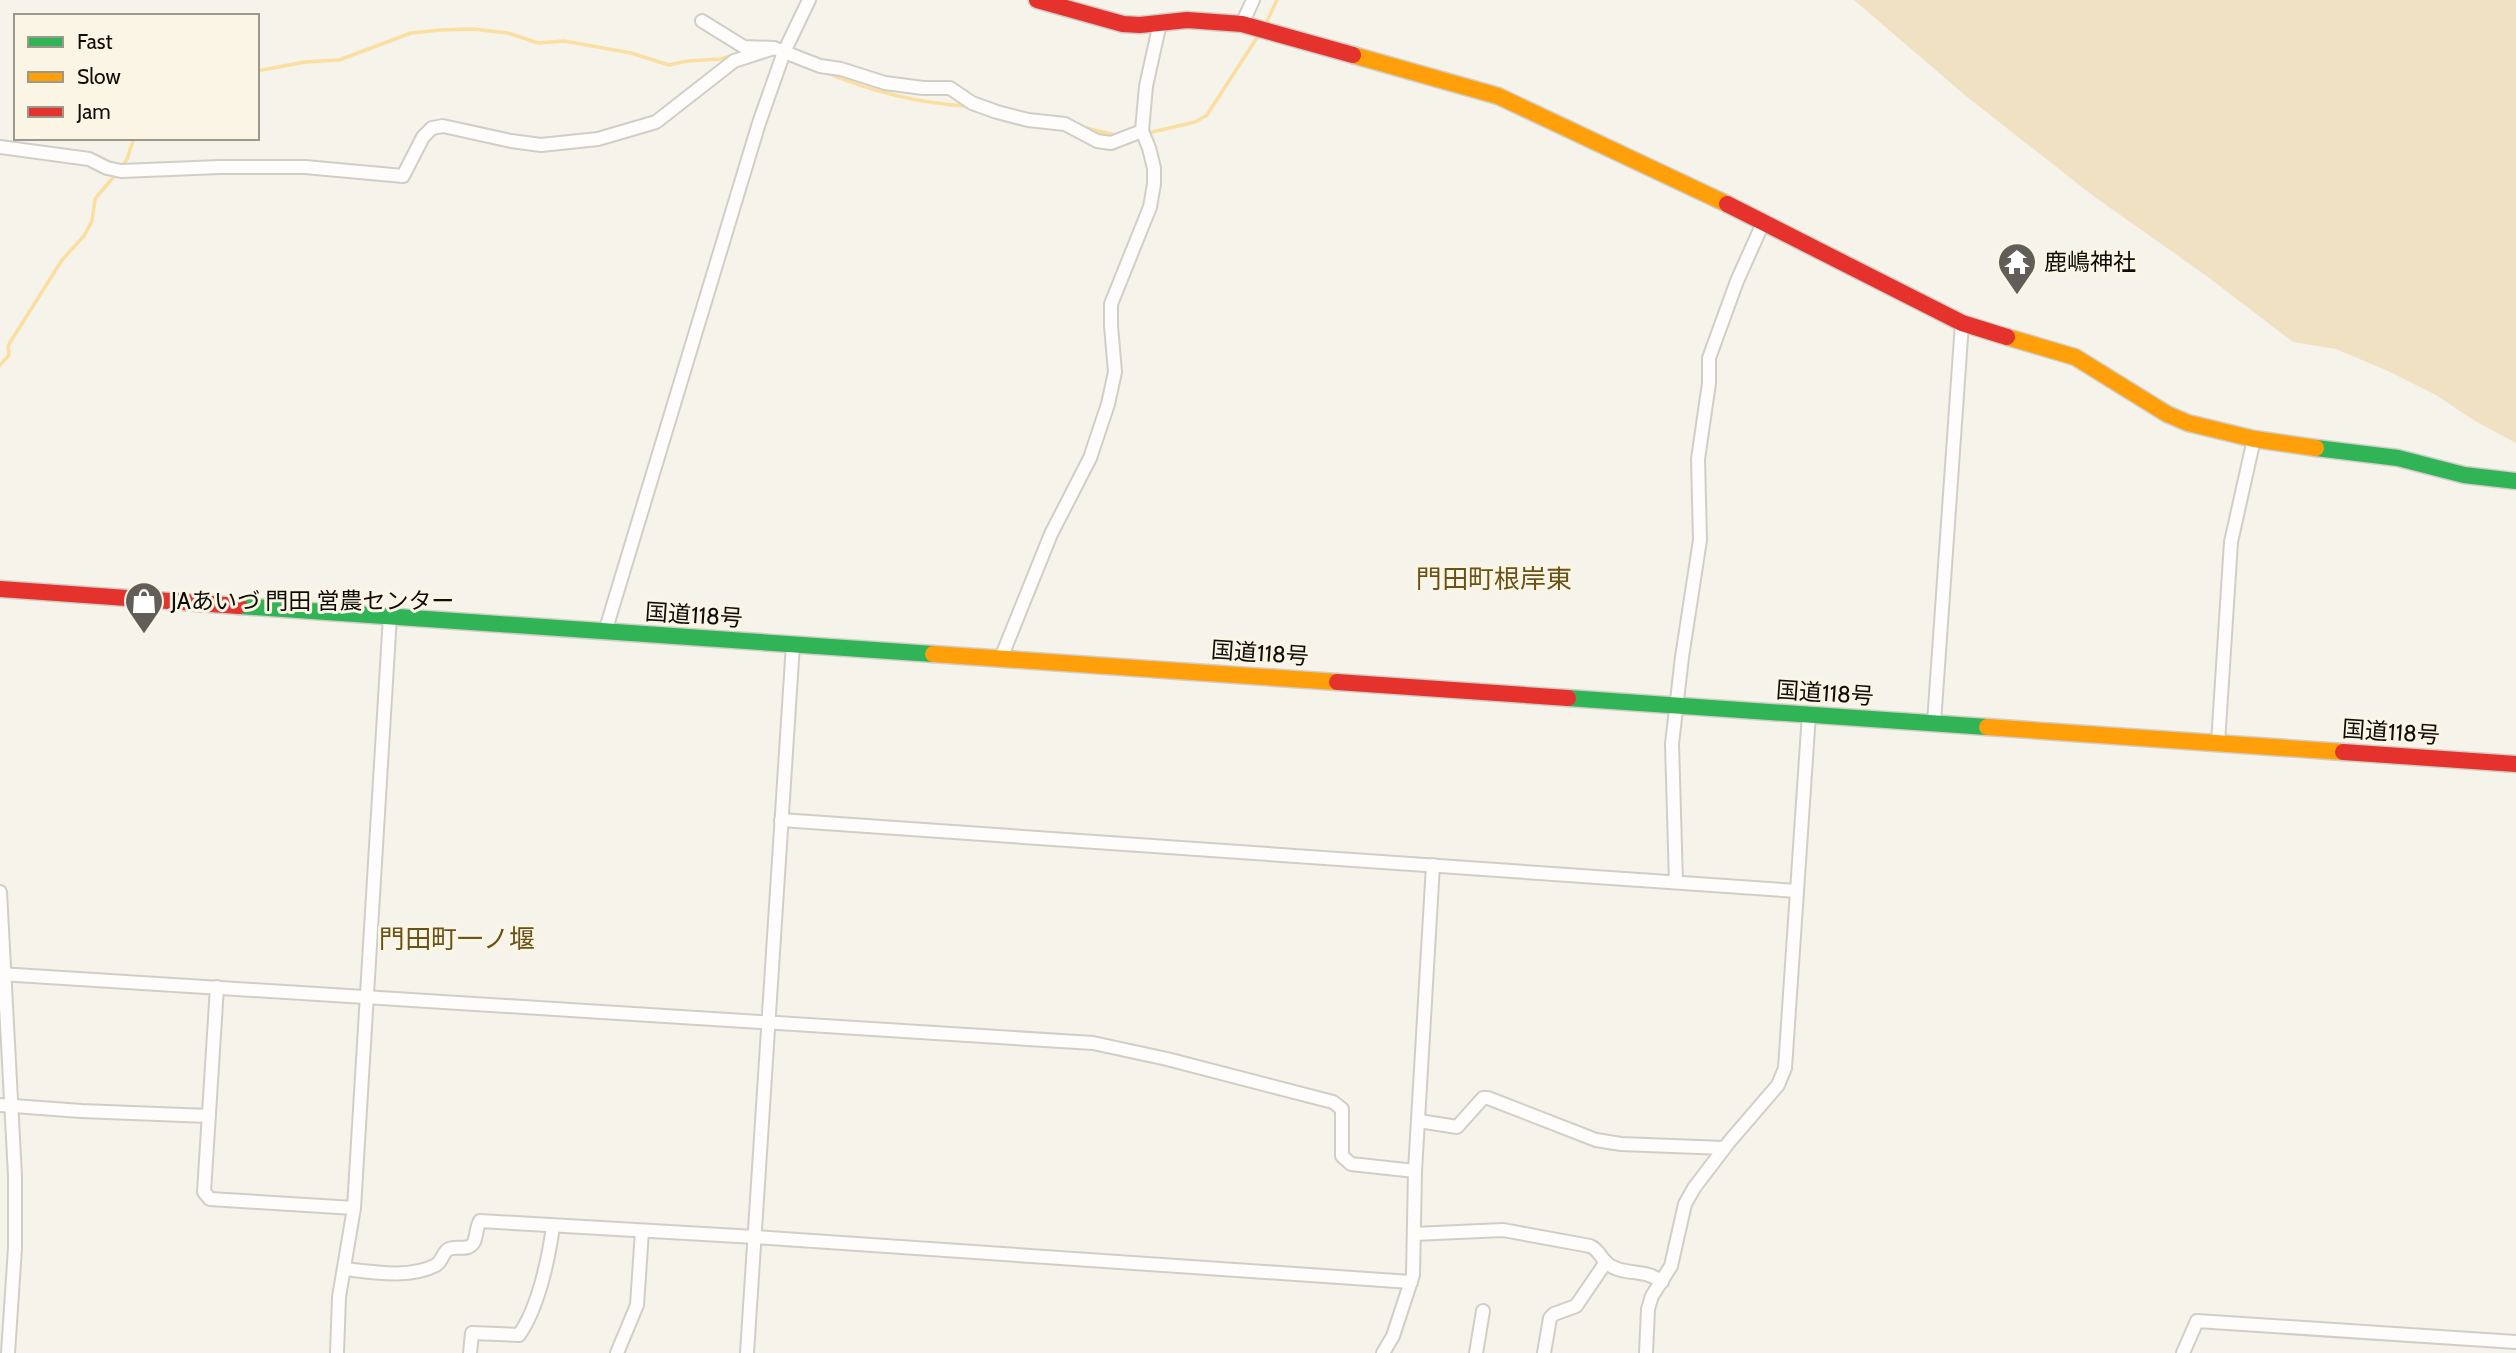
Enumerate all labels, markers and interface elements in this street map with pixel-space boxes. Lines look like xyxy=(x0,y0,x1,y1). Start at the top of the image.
legend xyxy=(14,14,259,140)
text: Fast xyxy=(77,29,113,54)
text: Slow xyxy=(77,64,121,89)
text: Jam xyxy=(76,99,111,124)
temple icon: 鹿嶋神社 xyxy=(1996,241,2038,296)
place label: 鹿嶋神社 xyxy=(2044,248,2136,276)
district label: 門田町根岸東 xyxy=(1416,563,1572,595)
shop icon: JAあいづ 門田 営農センター xyxy=(123,580,165,635)
place label: JAあいづ 門田 営農センター xyxy=(170,587,454,615)
street label: 国道118号 xyxy=(644,598,744,632)
street label: 国道118号 xyxy=(1210,636,1310,670)
street label: 国道118号 xyxy=(1775,676,1875,710)
street label: 国道118号 xyxy=(2341,715,2441,749)
district label: 門田町一ノ堰 xyxy=(379,923,535,955)

